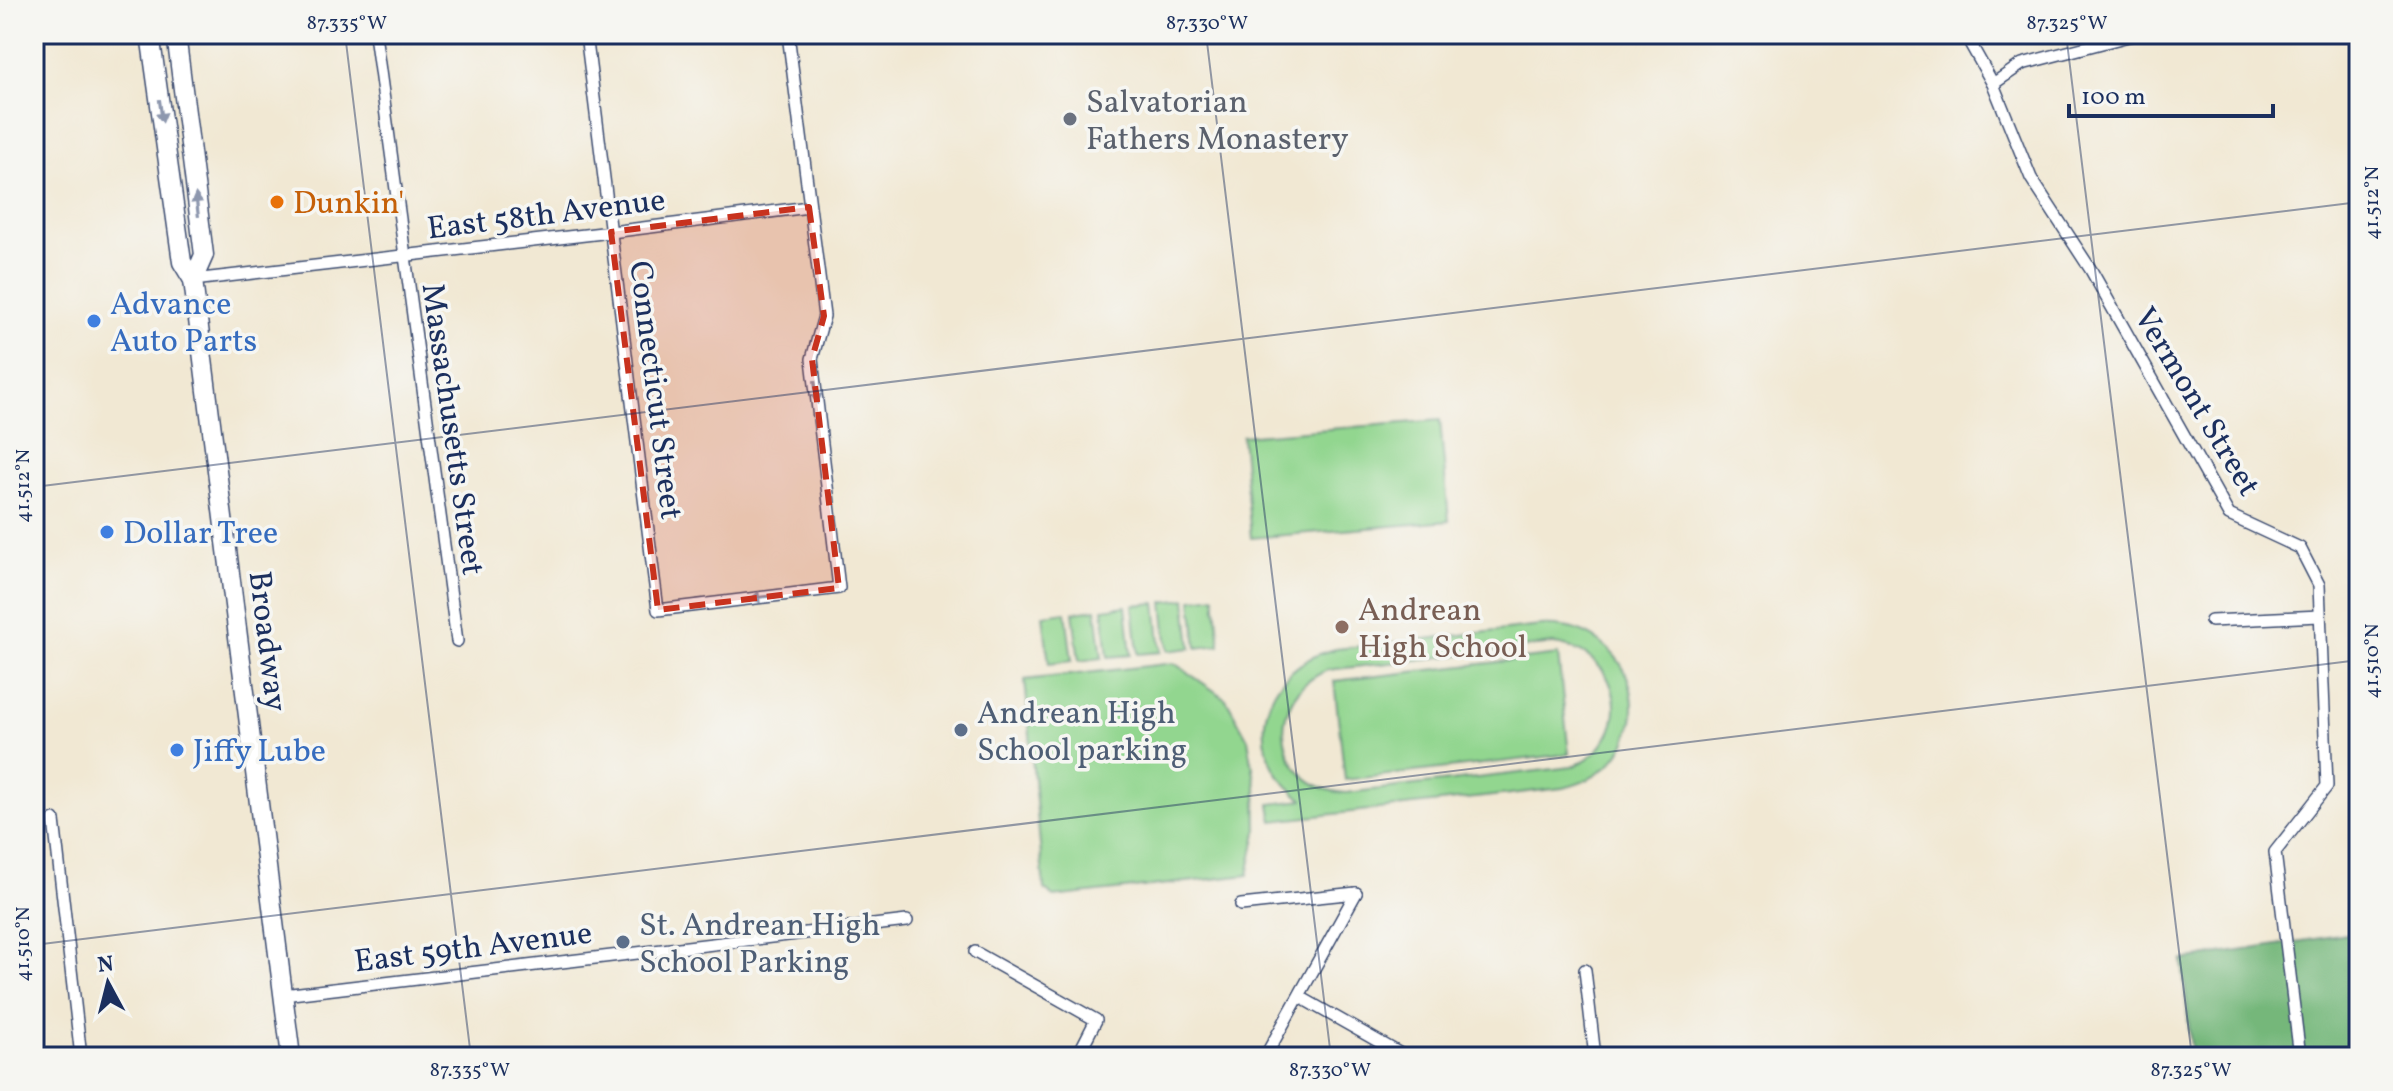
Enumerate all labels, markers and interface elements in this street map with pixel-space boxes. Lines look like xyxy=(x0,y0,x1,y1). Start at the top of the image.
text: 87.335°W xyxy=(307,10,387,38)
text: 87.330°W xyxy=(1166,10,1248,38)
text: 87.325°W xyxy=(2027,10,2107,38)
scale bar xyxy=(2069,68,2273,118)
text: 100 m xyxy=(2081,81,2146,115)
place label: Salvatorian Fathers Monastery xyxy=(1086,82,1349,163)
one-way arrow xyxy=(155,99,168,124)
marker: Salvatorian Fathers Monastery xyxy=(1061,110,1079,128)
text: 41.512°N xyxy=(2359,166,2387,240)
street label: East 58th Avenue xyxy=(425,180,668,252)
place label: Dunkin' xyxy=(293,183,404,227)
one-way arrow xyxy=(191,192,204,217)
marker: Dunkin' xyxy=(268,193,286,211)
street label: Connecticut Street xyxy=(616,258,692,522)
street label: Massachusetts Street xyxy=(409,280,493,578)
place label: Advance Auto Parts xyxy=(110,284,257,365)
street label: Vermont Street xyxy=(2122,300,2269,505)
marker: Advance Auto Parts xyxy=(85,312,103,330)
one-way arrow xyxy=(810,380,823,405)
text: 41.512°N xyxy=(10,449,38,523)
place label: Dollar Tree xyxy=(123,513,278,557)
marker: Dollar Tree xyxy=(98,523,116,541)
street label: Broadway xyxy=(236,569,296,714)
place label: Andrean High School xyxy=(1358,590,1527,671)
one-way arrow xyxy=(749,591,774,604)
marker: Andrean High School xyxy=(1333,618,1351,636)
text: 41.510°N xyxy=(2359,623,2387,699)
place label: Andrean High School parking xyxy=(977,693,1187,774)
marker: Andrean High School parking xyxy=(952,721,970,739)
place label: Jiffy Lube xyxy=(193,731,326,775)
marker: Jiffy Lube xyxy=(168,741,186,759)
place label: St. Andrean High School Parking xyxy=(639,905,881,986)
text: 41.510°N xyxy=(10,906,38,982)
street label: East 59th Avenue xyxy=(352,913,595,985)
marker: St. Andrean High School Parking xyxy=(614,933,632,951)
north arrow xyxy=(68,943,148,1023)
text: N xyxy=(96,949,116,982)
text: 87.335°W xyxy=(430,1057,510,1085)
text: 87.330°W xyxy=(1289,1057,1371,1085)
text: 87.325°W xyxy=(2151,1057,2231,1085)

